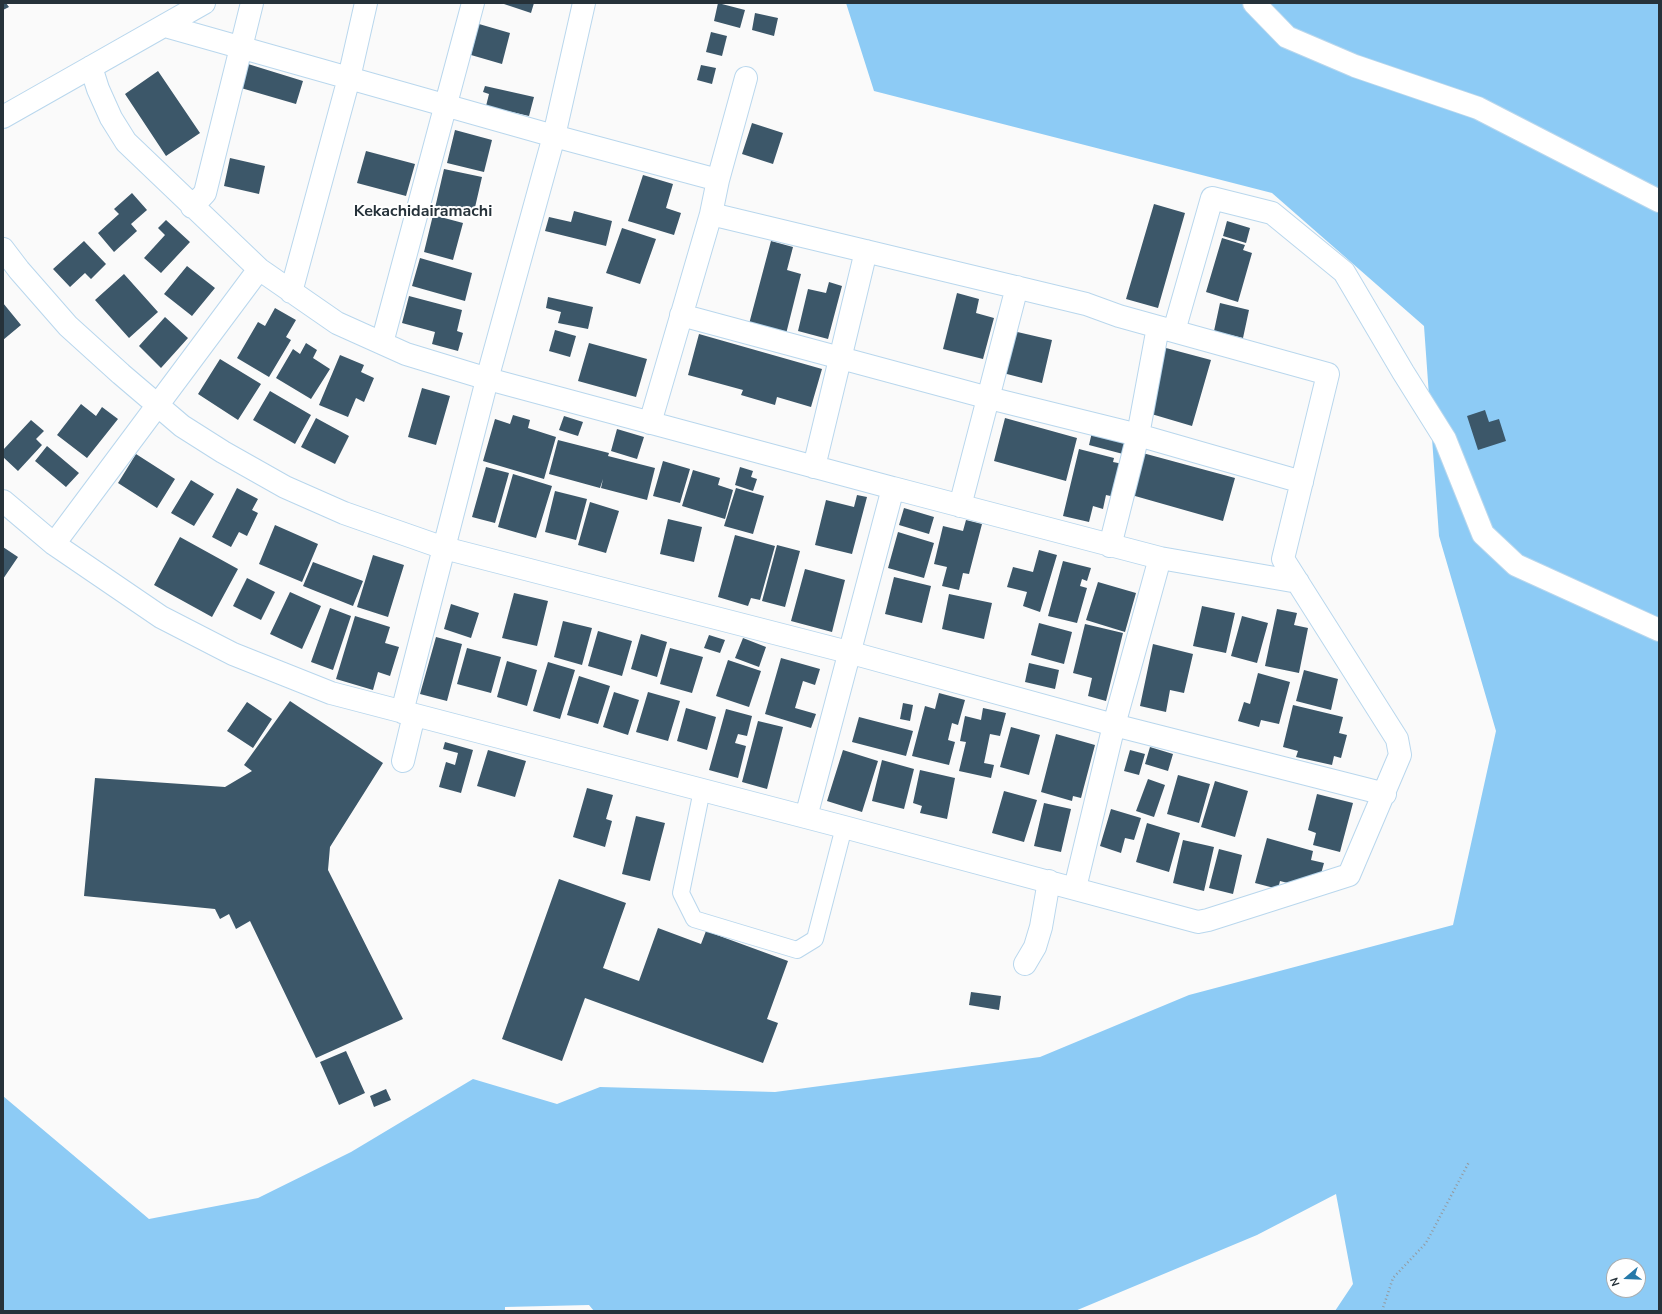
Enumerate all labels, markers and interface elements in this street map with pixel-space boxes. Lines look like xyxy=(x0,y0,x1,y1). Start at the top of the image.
district label: Kekachidairamachi xyxy=(354,202,492,222)
north arrow xyxy=(1606,1258,1646,1298)
text: N xyxy=(1607,1275,1624,1288)

